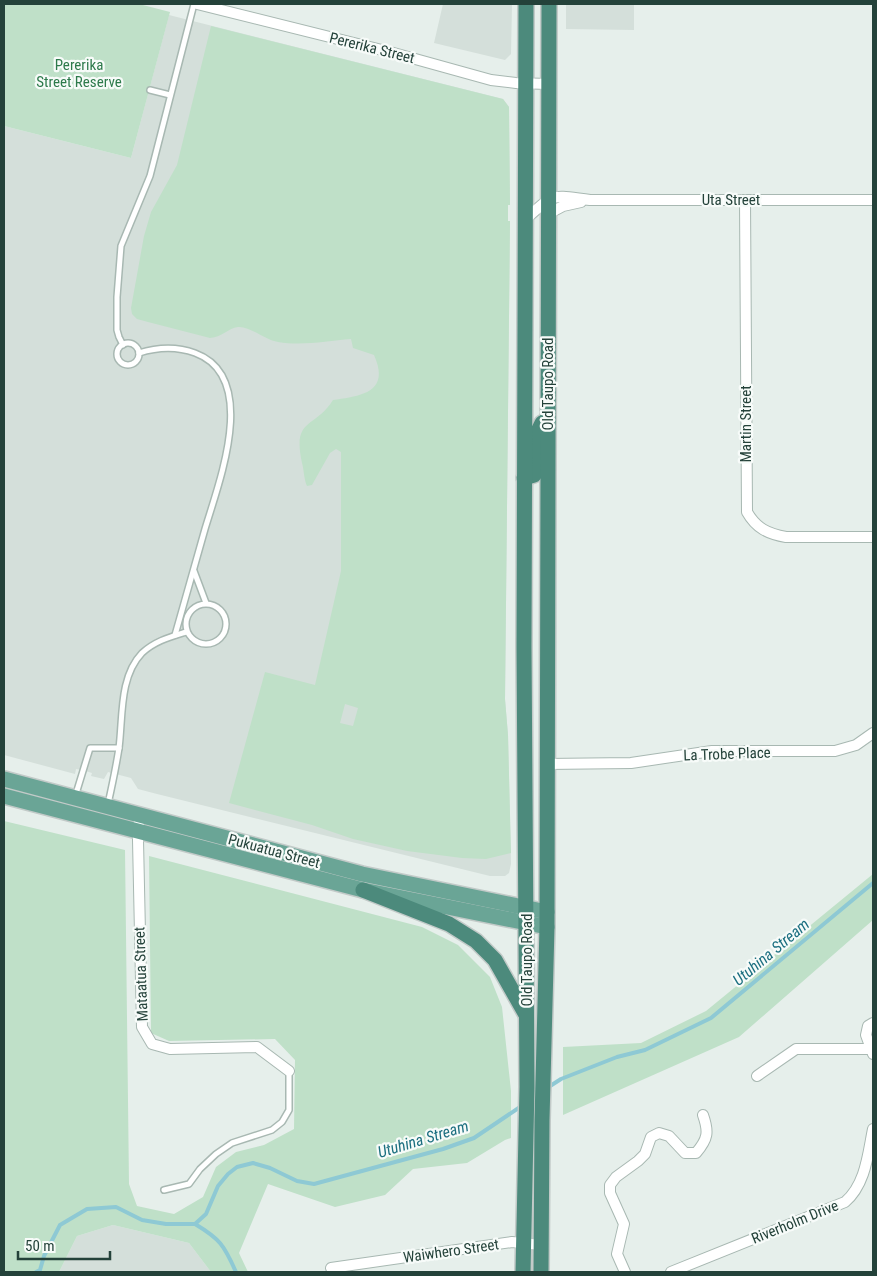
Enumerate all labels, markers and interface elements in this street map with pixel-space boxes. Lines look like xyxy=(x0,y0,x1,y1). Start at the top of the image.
street label: Pererika Street xyxy=(327,29,417,67)
park label: Pererika Street Reserve xyxy=(36,56,122,91)
street label: Uta Street xyxy=(702,191,760,209)
street label: Old Taupo Road xyxy=(539,338,557,430)
street label: Martin Street xyxy=(737,385,755,463)
street label: La Trobe Place xyxy=(683,743,771,765)
street label: Pukuatua Street xyxy=(226,830,322,872)
street label: Old Taupo Road xyxy=(518,914,536,1006)
water label: Utuhina Stream xyxy=(729,914,813,990)
street label: Mataatua Street xyxy=(130,926,152,1022)
water label: Utuhina Stream xyxy=(375,1116,471,1162)
street label: Riverholm Drive xyxy=(749,1196,841,1248)
scale bar xyxy=(18,1228,110,1260)
street label: Waiwhero Street xyxy=(402,1235,500,1267)
text: 50 m xyxy=(25,1237,55,1255)

